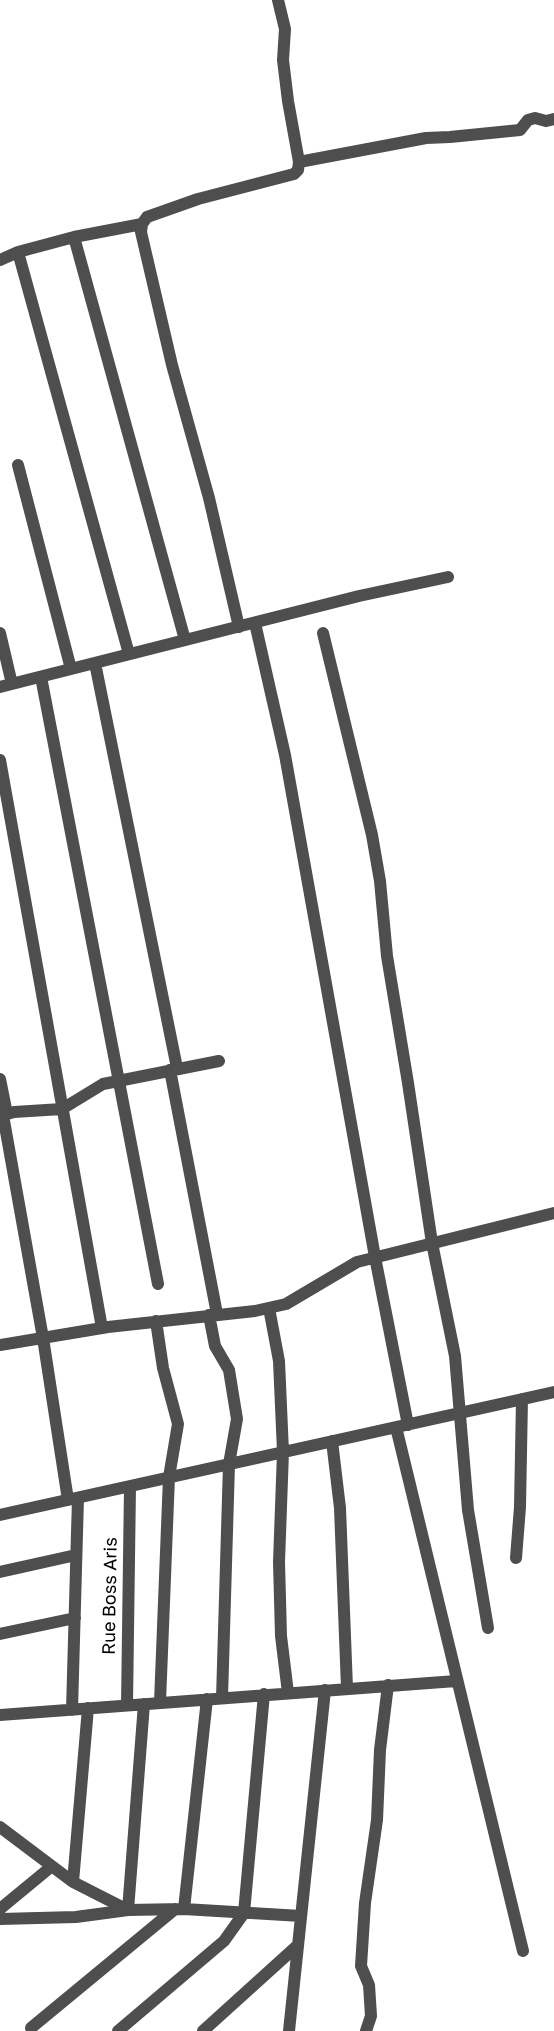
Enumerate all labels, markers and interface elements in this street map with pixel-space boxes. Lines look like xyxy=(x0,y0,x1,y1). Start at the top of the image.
street label: Rue Boss Aris xyxy=(98,1537,122,1655)

